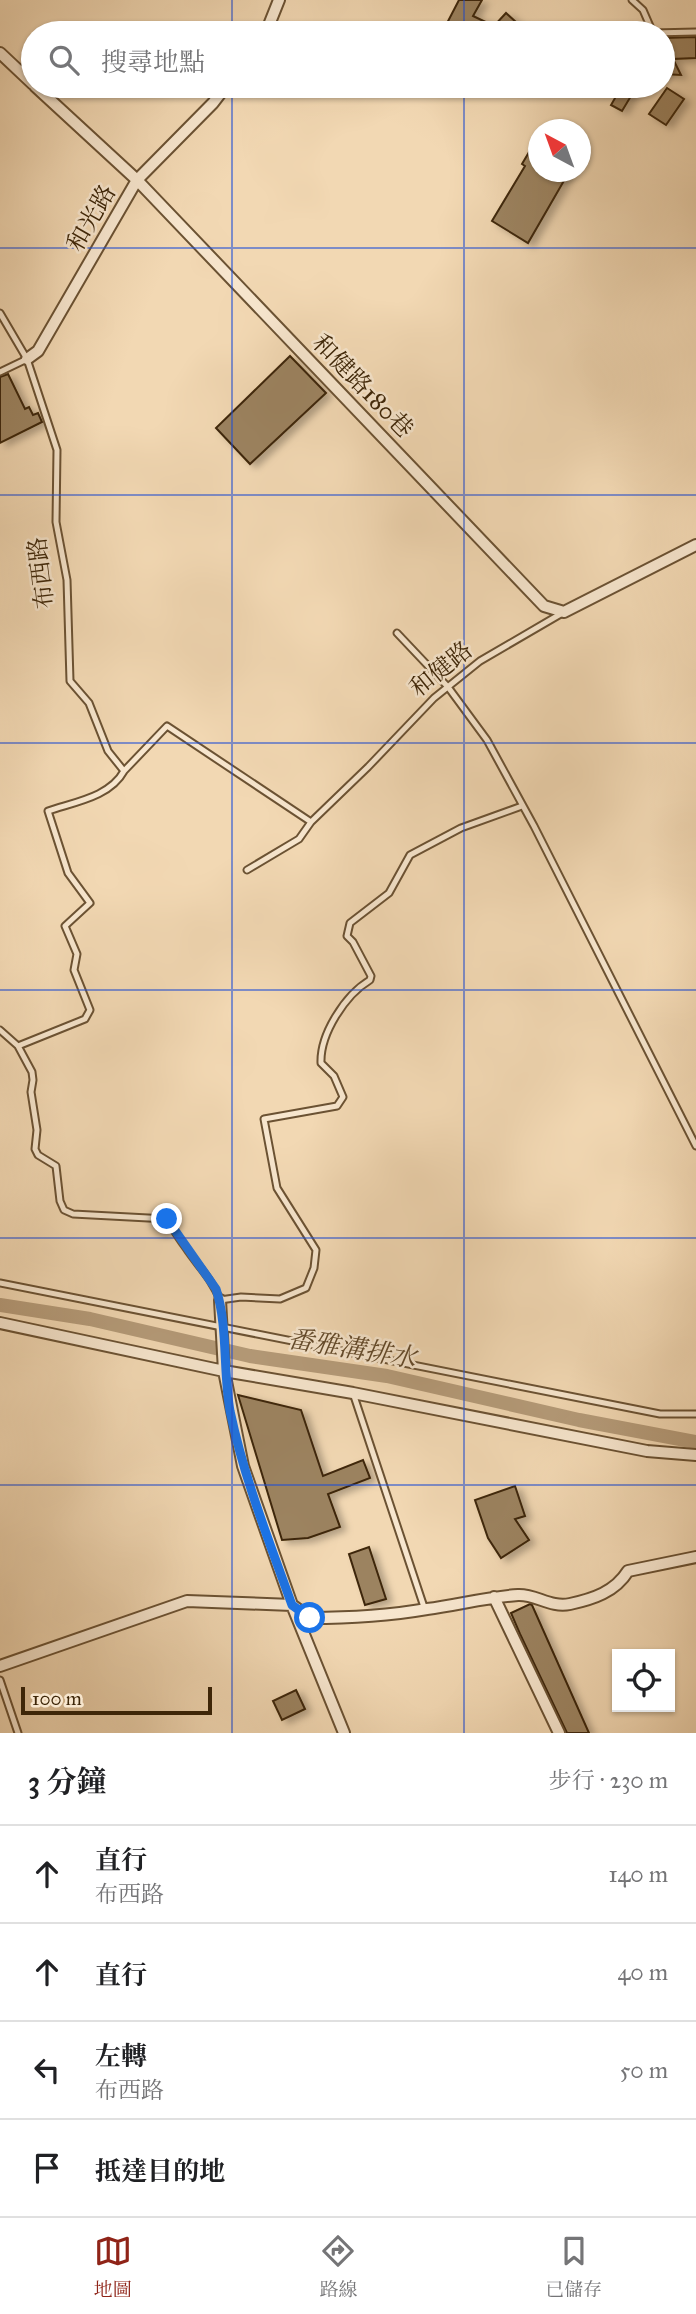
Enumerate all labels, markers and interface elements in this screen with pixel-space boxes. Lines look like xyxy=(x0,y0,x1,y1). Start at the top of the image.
search box xyxy=(21,21,675,98)
icon: search xyxy=(45,41,83,79)
text: 搜尋地點 xyxy=(101,46,205,78)
north arrow xyxy=(528,119,591,182)
street label: 和光路 xyxy=(60,179,122,257)
street label: 和健路180巷 xyxy=(306,328,420,444)
street label: 布西路 xyxy=(22,535,60,611)
street label: 和健路 xyxy=(404,635,478,703)
route end xyxy=(151,1203,182,1234)
water label: 番雅溝排水 xyxy=(285,1322,422,1374)
route start xyxy=(294,1602,325,1633)
map controls xyxy=(612,1649,675,1712)
button: locate xyxy=(612,1649,675,1712)
scale bar xyxy=(21,1684,212,1716)
text: 100 m xyxy=(32,1687,82,1710)
text: 3 分鐘 xyxy=(28,1764,106,1800)
text: 步行 · 230 m xyxy=(549,1766,668,1794)
text: 直行 xyxy=(95,1844,147,1876)
icon: ahead xyxy=(28,1855,66,1893)
text: 140 m xyxy=(608,1860,668,1888)
text: 布西路 xyxy=(95,1880,164,1908)
icon: ahead xyxy=(28,1953,66,1991)
text: 40 m xyxy=(618,1958,668,1986)
text: 直行 xyxy=(95,1959,147,1991)
text: 左轉 xyxy=(95,2040,147,2072)
icon: left xyxy=(28,2051,66,2089)
text: 50 m xyxy=(620,2056,668,2084)
text: 布西路 xyxy=(95,2076,164,2104)
icon: arrive xyxy=(28,2149,66,2187)
text: 抵達目的地 xyxy=(95,2155,225,2187)
tab: 地圖 xyxy=(94,2232,132,2301)
tab: 路線 xyxy=(319,2232,357,2301)
tab: 已儲存 xyxy=(545,2232,602,2301)

